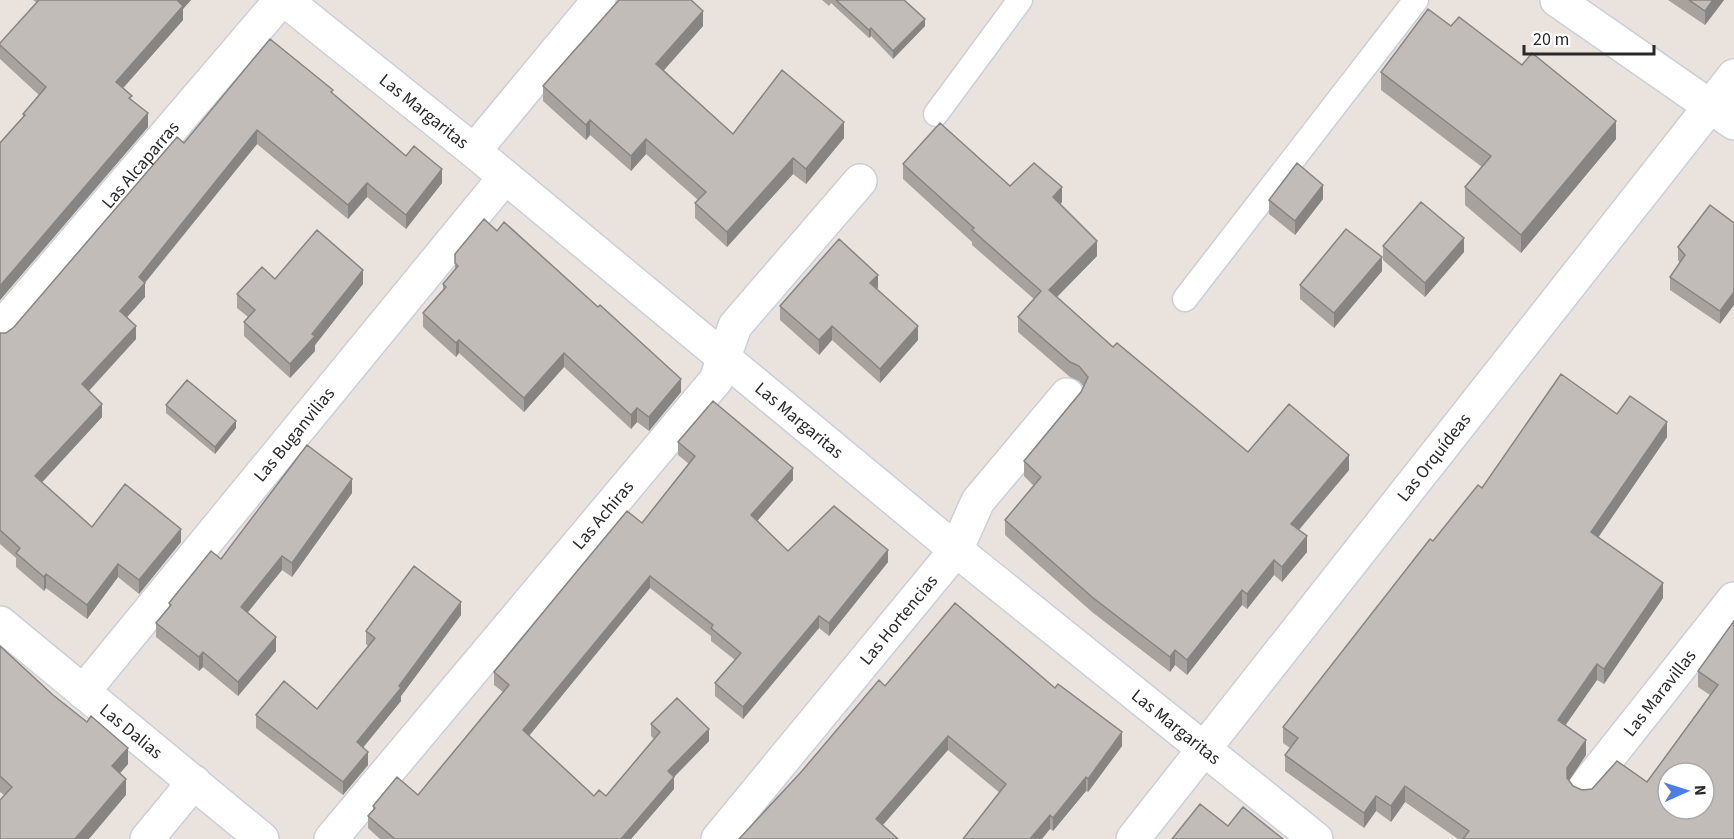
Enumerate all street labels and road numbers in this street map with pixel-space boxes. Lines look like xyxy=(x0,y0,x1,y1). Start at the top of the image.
street label: Las Margaritas xyxy=(374,68,474,155)
street label: Las Alcaparras xyxy=(96,116,185,214)
street label: Las Margaritas xyxy=(749,376,848,465)
street label: Las Buganvilias xyxy=(248,382,341,487)
street label: Las Orquídeas xyxy=(1391,408,1477,507)
street label: Las Achiras xyxy=(567,475,640,555)
street label: Las Hortencias xyxy=(854,569,944,671)
street label: Las Maravillas xyxy=(1618,644,1702,742)
street label: Las Margaritas xyxy=(1126,684,1226,771)
street label: Las Dalias xyxy=(94,698,168,765)

